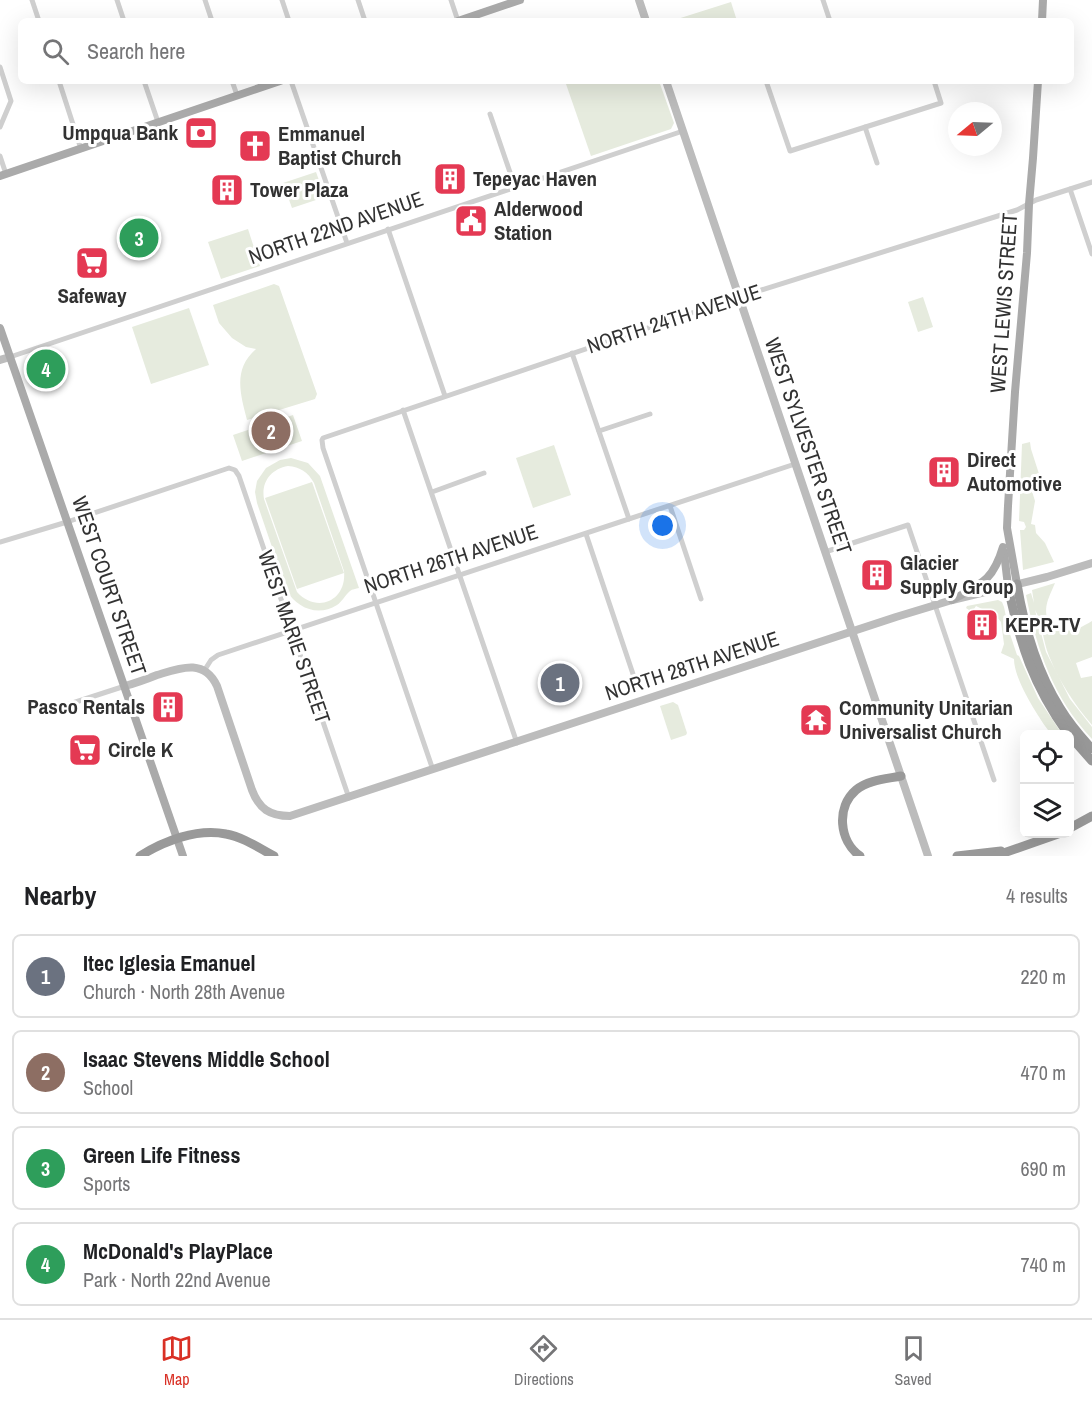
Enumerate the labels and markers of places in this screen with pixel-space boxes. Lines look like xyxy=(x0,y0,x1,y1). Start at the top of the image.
bank icon: Umpqua Bank xyxy=(183,115,219,151)
place label: Umpqua Bank xyxy=(62,118,178,147)
place label: Emmanuel Baptist Church xyxy=(278,119,401,172)
church icon: Emmanuel Baptist Church xyxy=(237,128,273,164)
building icon: Tepeyac Haven xyxy=(432,161,468,197)
place label: Tepeyac Haven xyxy=(473,164,597,193)
building icon: Tower Plaza xyxy=(209,172,245,208)
place label: Tower Plaza xyxy=(250,175,349,204)
place label: Alderwood Station xyxy=(494,194,583,247)
public building icon: Alderwood Station xyxy=(453,203,489,239)
pin: 3 xyxy=(120,216,158,260)
supermarket icon: Safeway xyxy=(74,245,110,281)
place label: Safeway xyxy=(58,281,127,310)
pin: 4 xyxy=(26,346,66,392)
pin: 2 xyxy=(252,408,290,454)
place label: Direct Automotive xyxy=(967,445,1062,498)
building icon: Direct Automotive xyxy=(926,454,962,490)
place label: Glacier Supply Group xyxy=(900,548,1014,601)
building icon: Glacier Supply Group xyxy=(859,557,895,593)
building icon: KEPR-TV xyxy=(964,607,1000,643)
place label: KEPR-TV xyxy=(1005,610,1081,639)
pin: 1 xyxy=(540,660,580,706)
building icon: Pasco Rentals xyxy=(150,689,186,725)
place label: Pasco Rentals xyxy=(27,692,145,721)
place label: Community Unitarian Universalist Church xyxy=(839,693,1013,746)
temple icon: Community Unitarian Universalist Church xyxy=(798,702,834,738)
supermarket icon: Circle K xyxy=(67,732,103,768)
place label: Circle K xyxy=(108,735,174,764)

